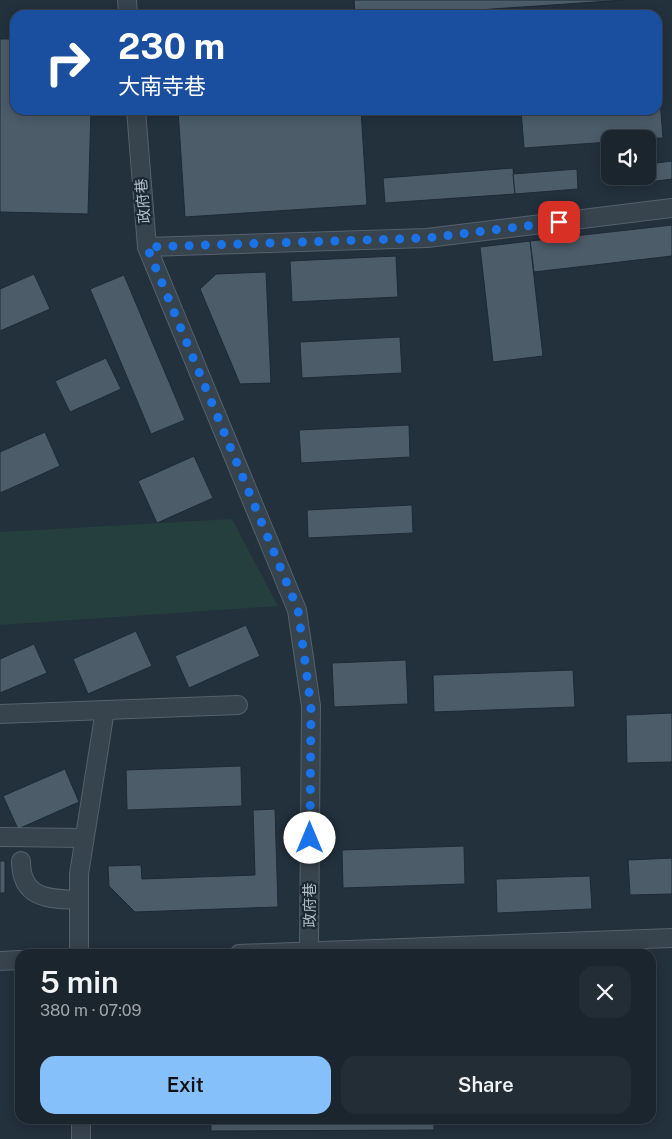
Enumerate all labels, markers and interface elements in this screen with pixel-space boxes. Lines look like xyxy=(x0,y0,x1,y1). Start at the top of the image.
text: 230 m xyxy=(118,26,225,67)
icon: right xyxy=(35,30,100,95)
text: 大南寺巷 xyxy=(118,73,206,99)
map controls xyxy=(601,130,656,185)
button: sound xyxy=(601,130,656,185)
street label: 政府巷 xyxy=(132,178,153,224)
pin xyxy=(538,201,580,243)
icon: arrive xyxy=(545,208,573,236)
position arrow xyxy=(283,811,335,863)
street label: 政府巷 xyxy=(301,882,318,928)
text: 5 min xyxy=(40,964,119,1000)
button: close xyxy=(579,966,631,1018)
text: 380 m · 07:09 xyxy=(40,1001,142,1020)
button: Exit xyxy=(40,1056,331,1114)
button: Share xyxy=(341,1056,631,1114)

